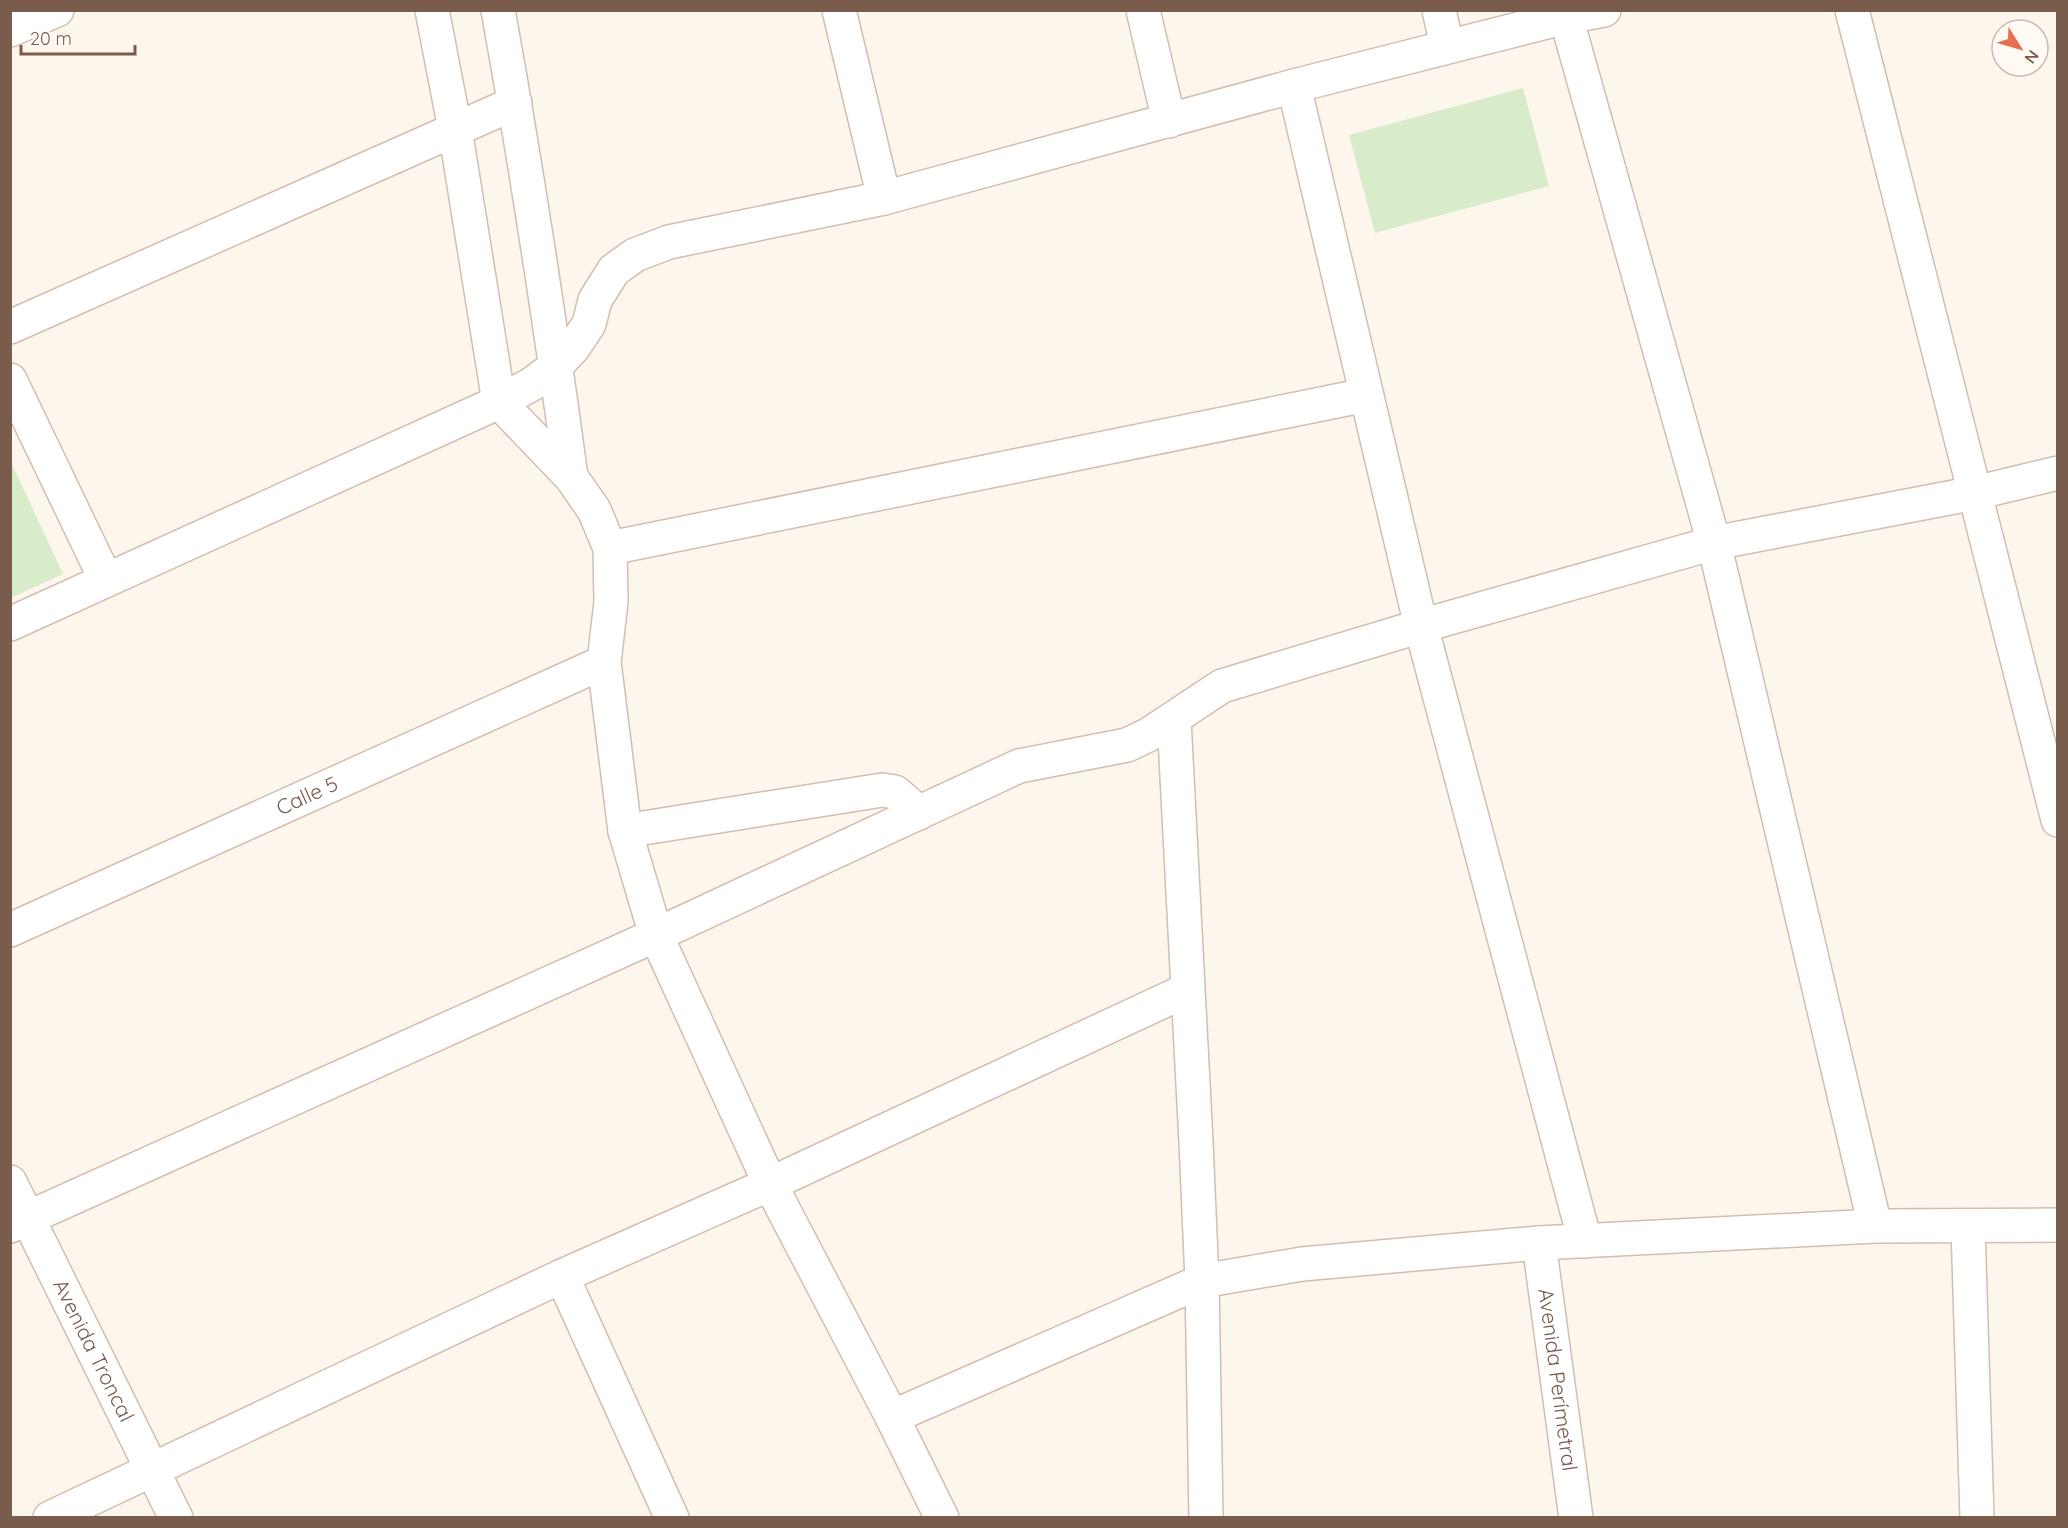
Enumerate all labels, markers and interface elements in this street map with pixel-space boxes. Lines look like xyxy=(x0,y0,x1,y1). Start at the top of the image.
scale bar xyxy=(21,18,135,56)
north arrow xyxy=(1990,18,2050,78)
text: 20 m xyxy=(30,27,72,50)
text: N xyxy=(2020,46,2044,68)
street label: Calle 5 xyxy=(272,770,342,820)
street label: Avenida Troncal xyxy=(48,1274,140,1426)
street label: Avenida Perímetral xyxy=(1533,1287,1584,1473)

